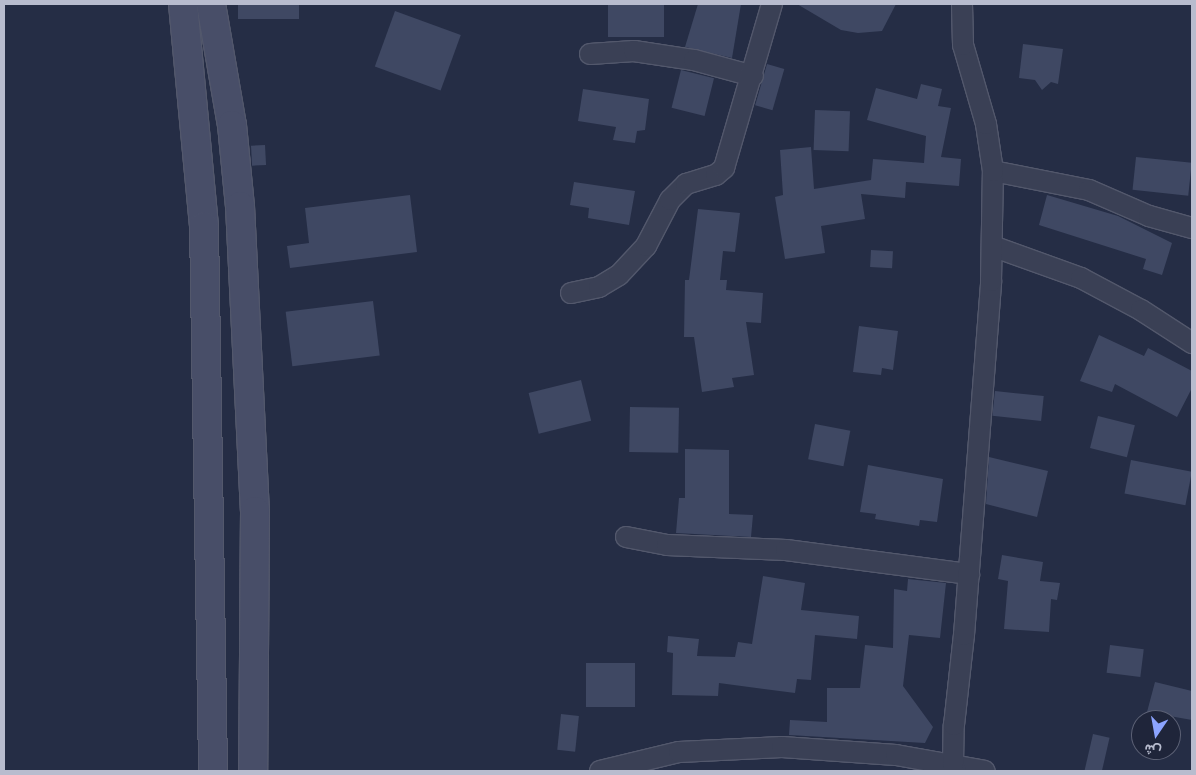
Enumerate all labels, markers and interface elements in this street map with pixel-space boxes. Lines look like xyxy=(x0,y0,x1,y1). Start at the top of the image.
north arrow xyxy=(1131,710,1181,760)
text: ش xyxy=(1143,739,1163,759)

